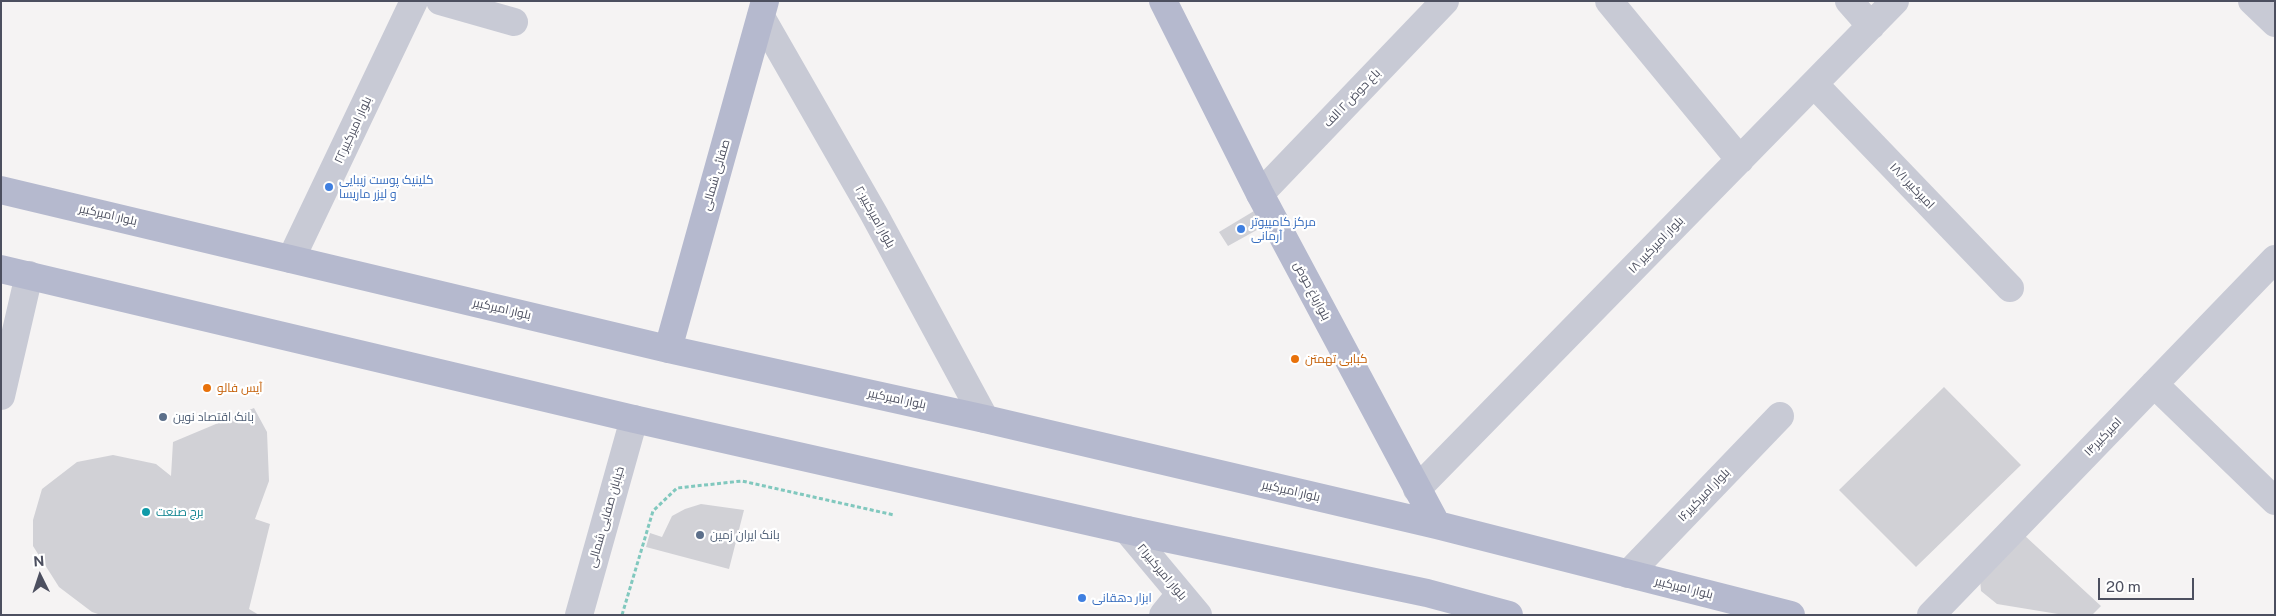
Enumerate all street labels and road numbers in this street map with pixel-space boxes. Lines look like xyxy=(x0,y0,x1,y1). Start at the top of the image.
street label: باغ حوض ۲ الف xyxy=(1321,66,1383,130)
street label: بلوار امیرکبیر۲۲ xyxy=(331,94,375,166)
street label: صفائی شمالی xyxy=(699,138,733,212)
street label: ۱۸/۱ امیرکبیر xyxy=(1887,160,1937,212)
street label: بلوار امیرکبیر۲۰ xyxy=(852,183,898,251)
street label: بلوار امیرکبیر xyxy=(77,201,139,229)
street label: ۱۸ بلوار امیرکبیر xyxy=(1625,214,1687,276)
street label: بلوارباغ حوض xyxy=(1291,259,1333,323)
street label: بلوار امیرکبیر xyxy=(471,295,533,323)
street label: بلوار امیرکبیر xyxy=(866,386,928,412)
street label: امیرکبیر۱۴ xyxy=(2081,415,2125,459)
street label: خیابان صفایی شمالی xyxy=(585,465,627,569)
street label: بلوار امیرکبیر۱۶ xyxy=(1675,465,1733,525)
street label: بلوار امیرکبیر xyxy=(1260,477,1322,505)
street label: بلوار امیرکبیر۲۱ xyxy=(1134,541,1190,603)
street label: بلوار امیرکبیر xyxy=(1653,574,1715,602)

